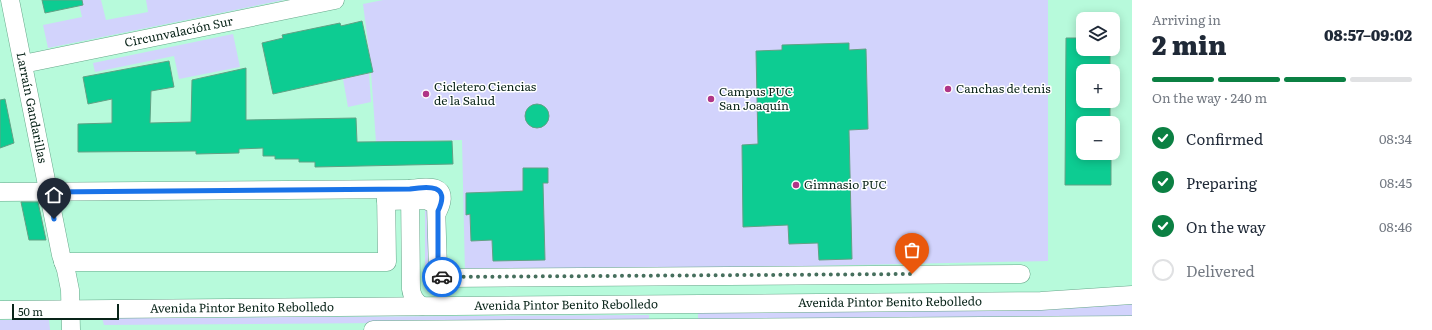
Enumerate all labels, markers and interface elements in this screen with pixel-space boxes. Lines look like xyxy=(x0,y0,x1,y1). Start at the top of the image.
text: Arriving in xyxy=(1152,10,1221,29)
street label: Circunvalación Sur xyxy=(123,11,235,51)
map controls xyxy=(1076,12,1120,160)
button: layers xyxy=(1076,12,1120,56)
text: 08:57–09:02 xyxy=(1324,23,1412,46)
text: 2 min xyxy=(1152,24,1227,63)
street label: Larraín Gandarillas xyxy=(13,51,53,165)
button: + xyxy=(1076,64,1120,108)
place label: Cicletero Ciencias de la Salud xyxy=(434,77,537,109)
place label: Canchas de tenis xyxy=(956,79,1051,97)
place label: Campus PUC San Joaquín xyxy=(719,82,793,114)
marker: Canchas de tenis xyxy=(943,84,953,94)
text: On the way · 240 m xyxy=(1152,88,1267,107)
marker: Cicletero Ciencias de la Salud xyxy=(421,89,431,99)
marker: Campus PUC San Joaquín xyxy=(706,94,716,104)
button: − xyxy=(1076,116,1120,160)
icon: check xyxy=(1152,127,1174,149)
text: Confirmed xyxy=(1186,127,1263,150)
text: 08:34 xyxy=(1379,129,1412,148)
icon: check xyxy=(1152,171,1174,193)
text: Preparing xyxy=(1186,171,1257,194)
text: 08:45 xyxy=(1379,173,1412,192)
place label: Gimnasio PUC xyxy=(804,175,887,193)
pin xyxy=(37,178,71,219)
marker: Gimnasio PUC xyxy=(791,180,801,190)
icon: home xyxy=(43,184,65,206)
icon: check xyxy=(1152,215,1174,237)
text: On the way xyxy=(1186,215,1266,238)
text: 08:46 xyxy=(1379,217,1412,236)
pin xyxy=(895,233,929,274)
icon: bag xyxy=(901,239,923,261)
courier xyxy=(422,257,462,297)
text: Delivered xyxy=(1186,259,1255,282)
icon: car xyxy=(431,266,453,288)
street label: Avenida Pintor Benito Rebolledo xyxy=(798,292,982,311)
street label: Avenida Pintor Benito Rebolledo xyxy=(474,294,658,314)
street label: Avenida Pintor Benito Rebolledo xyxy=(150,297,334,317)
scale bar xyxy=(12,302,119,321)
text: 50 m xyxy=(18,303,43,319)

